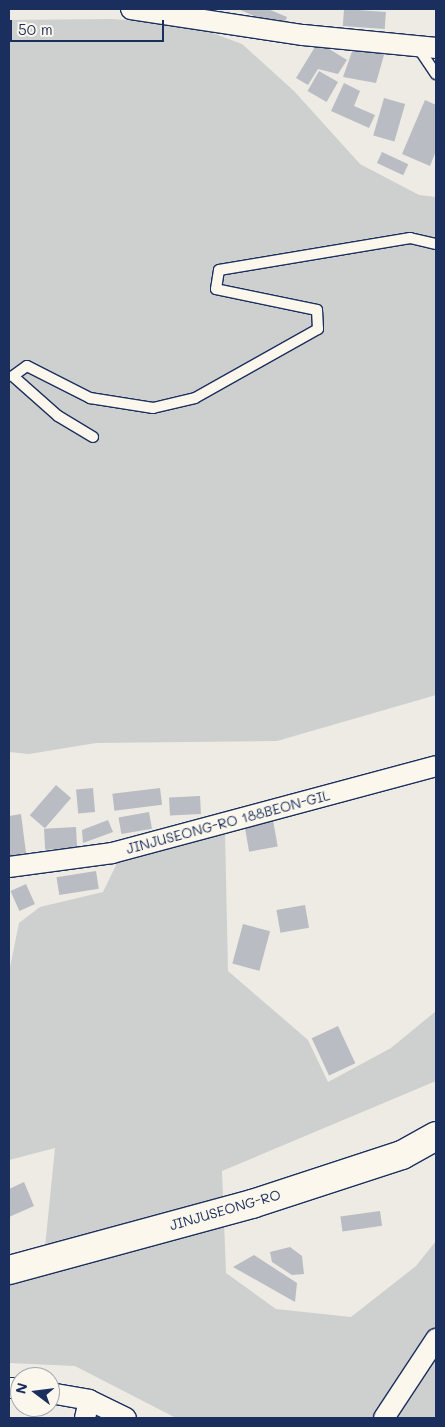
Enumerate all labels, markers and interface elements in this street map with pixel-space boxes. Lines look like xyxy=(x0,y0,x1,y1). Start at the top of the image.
scale bar xyxy=(12,10,166,42)
text: 50 m xyxy=(18,19,53,39)
street label: JINJUSEONG-RO 188BEON-GIL xyxy=(124,787,332,857)
street label: JINJUSEONG-RO xyxy=(167,1186,283,1234)
north arrow xyxy=(10,1367,60,1417)
text: N xyxy=(10,1381,32,1396)

